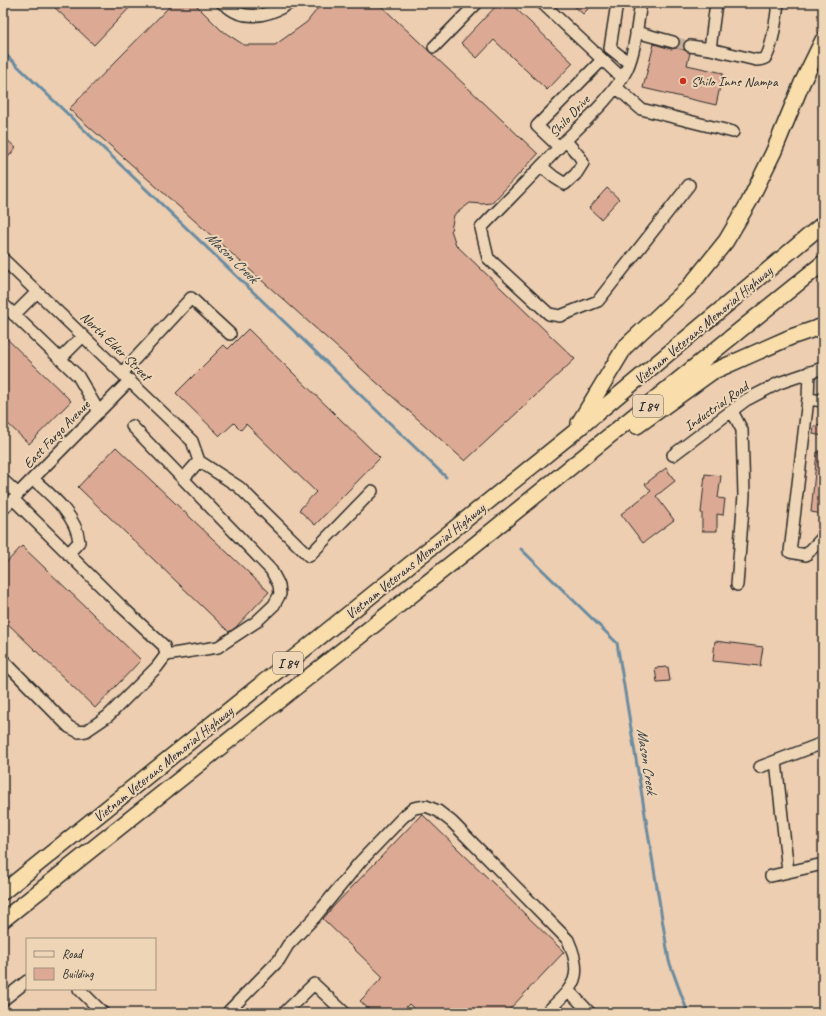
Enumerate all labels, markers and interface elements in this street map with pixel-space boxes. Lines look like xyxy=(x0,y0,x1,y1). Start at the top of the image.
place label: Shilo Inns Nampa xyxy=(691,73,779,90)
marker: Shilo Inns Nampa xyxy=(678,76,688,86)
street label: Shilo Drive xyxy=(545,91,594,141)
water label: Mason Creek xyxy=(201,228,264,289)
street label: Vietnam Veterans Memorial Highway xyxy=(631,262,777,388)
street label: North Elder Street xyxy=(77,308,156,386)
street label: Industrial Road xyxy=(681,377,754,435)
road number: I 84 xyxy=(633,395,663,417)
street label: East Fargo Avenue xyxy=(20,396,94,472)
street label: Vietnam Veterans Memorial Highway xyxy=(342,499,489,623)
road number: I 84 xyxy=(273,652,303,674)
street label: Vietnam Veterans Memorial Highway xyxy=(90,702,237,826)
water label: Mason Creek xyxy=(632,727,661,798)
legend xyxy=(26,938,156,990)
text: Road xyxy=(62,946,84,962)
text: Building xyxy=(62,966,94,982)

